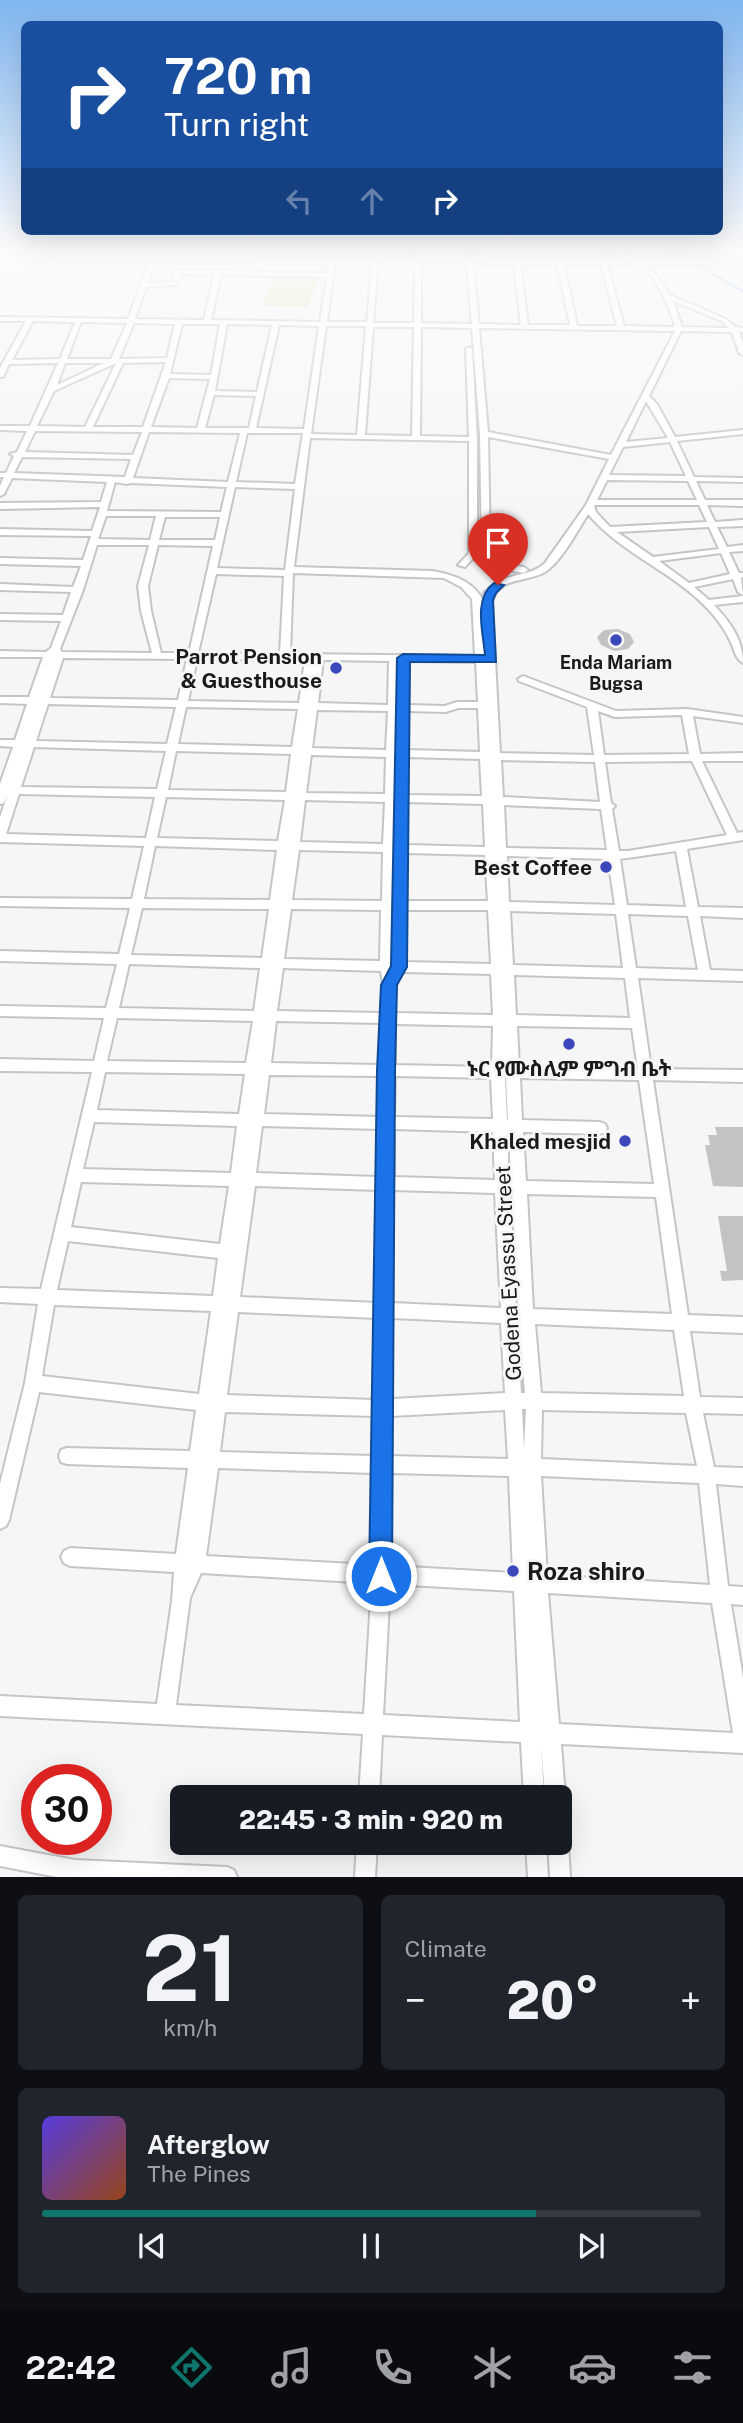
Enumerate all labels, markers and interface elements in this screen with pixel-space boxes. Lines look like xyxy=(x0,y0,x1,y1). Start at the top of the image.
text: 720 m xyxy=(164,47,312,105)
icon: right xyxy=(49,49,140,140)
text: Turn right xyxy=(164,106,309,143)
icon: left xyxy=(280,182,318,220)
icon: ahead xyxy=(353,182,391,220)
icon: right xyxy=(426,182,464,220)
pin xyxy=(468,513,528,585)
icon: arrive xyxy=(479,524,517,562)
marker: Enda Mariam Bugsa xyxy=(608,632,624,648)
place label: Parrot Pension & Guesthouse xyxy=(175,644,322,693)
place label: Enda Mariam Bugsa xyxy=(560,652,672,694)
marker: Parrot Pension & Guesthouse xyxy=(328,660,344,676)
place label: Best Coffee xyxy=(473,855,592,880)
marker: Best Coffee xyxy=(598,859,614,875)
marker: ኑር የሙስሊም ምግብ ቤት xyxy=(561,1036,577,1052)
place label: ኑር የሙስሊም ምግብ ቤት xyxy=(466,1056,672,1081)
place label: Khaled mesjid xyxy=(469,1129,611,1154)
marker: Khaled mesjid xyxy=(617,1133,633,1149)
street label: Godena Eyassu Street xyxy=(490,1165,526,1381)
position arrow xyxy=(344,1539,418,1613)
place label: Roza shiro xyxy=(527,1557,645,1585)
marker: Roza shiro xyxy=(505,1563,521,1579)
speed limit sign: 30 xyxy=(21,1764,112,1855)
text: 22:45 · 3 min · 920 m xyxy=(239,1804,503,1835)
text: 21 xyxy=(142,1915,239,2021)
text: Climate xyxy=(405,1935,487,1962)
text: 20° xyxy=(506,1970,599,2031)
text: − xyxy=(405,1978,426,2023)
text: + xyxy=(680,1978,701,2023)
text: km/h xyxy=(163,2014,217,2041)
text: Afterglow xyxy=(147,2129,270,2160)
text: The Pines xyxy=(147,2160,251,2187)
icon: previous xyxy=(133,2227,171,2265)
icon: pause xyxy=(352,2227,390,2265)
icon: next xyxy=(572,2227,610,2265)
icon: directions xyxy=(167,2343,216,2392)
icon: music xyxy=(267,2343,316,2392)
icon: phone xyxy=(368,2343,417,2392)
icon: climate xyxy=(468,2343,517,2392)
icon: car xyxy=(568,2343,617,2392)
icon: filters xyxy=(668,2343,717,2392)
text: 22:42 xyxy=(26,2349,116,2386)

